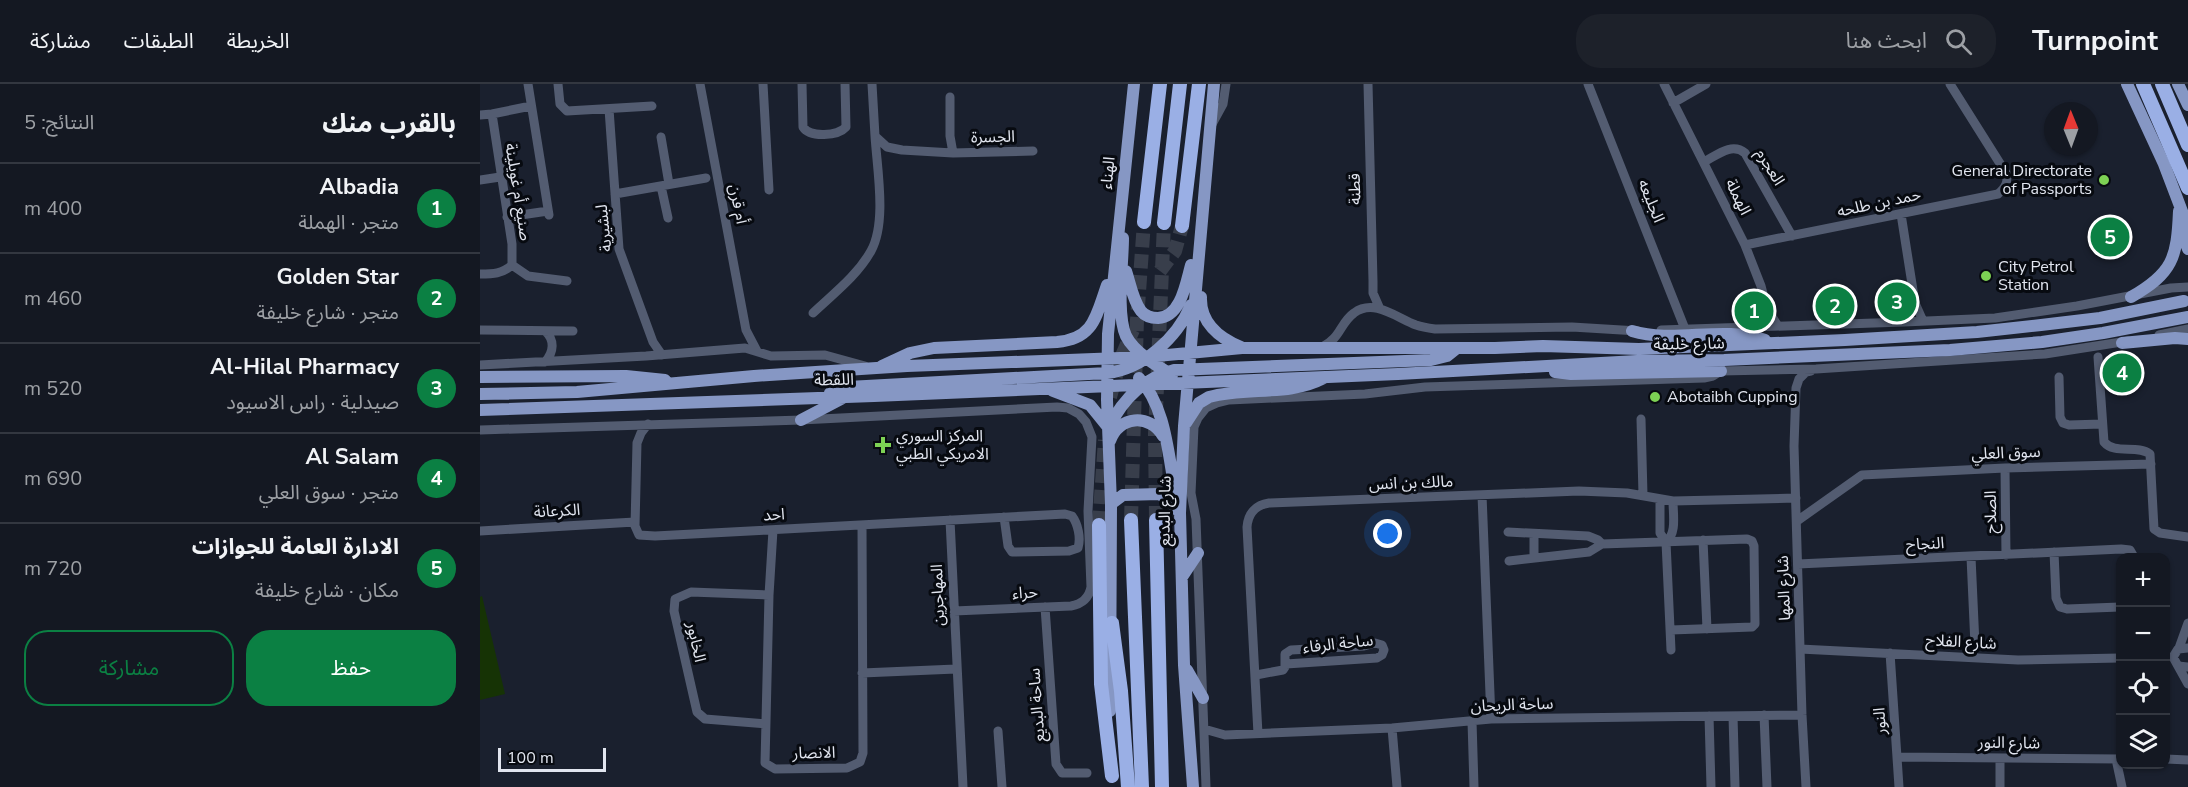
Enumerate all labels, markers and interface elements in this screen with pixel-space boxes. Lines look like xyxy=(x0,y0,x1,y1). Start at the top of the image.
search box xyxy=(1576,14,1996,68)
text: Turnpoint xyxy=(2032,22,2158,60)
icon: search xyxy=(1942,25,1975,58)
text: ابحث هنا xyxy=(1845,26,1927,56)
text: مشاركة xyxy=(30,27,91,55)
text: الطبقات xyxy=(124,27,194,55)
text: الخريطة xyxy=(227,27,290,55)
north arrow xyxy=(2044,102,2098,156)
text: بالقرب منك xyxy=(322,106,456,141)
text: النتائج: 5 xyxy=(24,109,94,136)
street label: الجسرة xyxy=(971,126,1015,148)
street label: صنيع أم غويلينة xyxy=(498,142,537,243)
street label: العجرم xyxy=(1749,144,1790,190)
street label: الهناء xyxy=(1095,156,1121,190)
place label: General Directorate of Passports xyxy=(1952,160,2092,200)
text: Albadia xyxy=(320,172,399,202)
street label: قطنة xyxy=(1344,173,1366,205)
marker: General Directorate of Passports xyxy=(2097,173,2111,187)
street label: الهملة xyxy=(1720,175,1756,219)
street label: الجليعه xyxy=(1632,176,1670,226)
street label: أم قرن xyxy=(722,182,753,226)
street label: حمد بن طلحه xyxy=(1835,183,1923,223)
text: 400 m xyxy=(24,195,82,222)
text: 1 xyxy=(431,195,443,222)
street label: لبشيرية xyxy=(591,203,617,253)
text: متجر · الهملة xyxy=(298,209,399,236)
pin: 5 xyxy=(2090,214,2130,260)
place label: City Petrol Station xyxy=(1998,256,2074,296)
text: Golden Star xyxy=(276,262,399,292)
marker: City Petrol Station xyxy=(1979,269,1993,283)
pin: 3 xyxy=(1878,280,1916,324)
pin: 2 xyxy=(1816,284,1854,328)
text: 460 m xyxy=(24,285,82,312)
text: 2 xyxy=(431,285,443,312)
pin: 1 xyxy=(1734,288,1774,334)
text: متجر · شارع خليفة xyxy=(257,299,399,326)
street label: شارع خليفة xyxy=(1653,332,1725,357)
pin: 4 xyxy=(2102,350,2142,396)
text: Al-Hilal Pharmacy xyxy=(210,352,399,382)
street label: اللقطة xyxy=(814,369,854,391)
text: 520 m xyxy=(24,375,82,402)
text: 3 xyxy=(431,375,443,402)
place label: Abotaibh Cupping xyxy=(1667,386,1798,408)
text: صيدلية · راس الاسيود xyxy=(226,389,399,416)
marker: Abotaibh Cupping xyxy=(1648,390,1662,404)
place label: المركز السوري الامريكي الطبي xyxy=(896,425,989,466)
marker: المركز السوري الامريكي الطبي xyxy=(874,436,892,454)
street label: سوق العلي xyxy=(1971,441,2041,466)
text: Al Salam xyxy=(305,442,399,472)
text: 690 m xyxy=(24,465,82,492)
text: 4 xyxy=(431,465,443,492)
street label: مالك بن انس xyxy=(1368,471,1454,495)
street label: شارع البديع xyxy=(1153,476,1178,546)
text: متجر · سوق العلي xyxy=(259,479,399,506)
street label: الصلاح xyxy=(1980,490,2003,534)
street label: الكرعانة xyxy=(533,499,581,523)
street label: احد xyxy=(763,503,785,527)
your location xyxy=(1373,519,1402,548)
text: الادارة العامة للجوازات xyxy=(192,532,399,562)
street label: النجاح xyxy=(1905,532,1945,557)
map controls xyxy=(2116,553,2170,769)
button: + xyxy=(2116,553,2170,607)
text: 720 m xyxy=(24,555,82,582)
text: 5 xyxy=(431,555,443,582)
street label: شارع المها xyxy=(1772,555,1797,621)
street label: المهاجرين xyxy=(926,564,950,626)
text: مكان · شارع خليفة xyxy=(255,577,399,604)
street label: حراء xyxy=(1012,581,1038,605)
button: − xyxy=(2116,607,2170,661)
street label: الخابور xyxy=(681,619,711,664)
street label: ساحة الرفاء xyxy=(1302,629,1374,659)
street label: شارع الفلاح xyxy=(1925,629,1997,656)
button: مشاركة xyxy=(24,630,234,706)
button: حفظ xyxy=(246,630,456,706)
button: locate xyxy=(2116,661,2170,715)
street label: ساحة البديع xyxy=(1023,667,1052,743)
street label: ساحة الريحان xyxy=(1470,693,1554,717)
street label: النور xyxy=(1868,707,1892,736)
button: layers xyxy=(2116,715,2170,769)
street label: شارع النور xyxy=(1977,731,2040,756)
street label: الانصار xyxy=(791,742,836,764)
scale bar xyxy=(498,745,606,772)
text: 100 m xyxy=(507,747,554,769)

